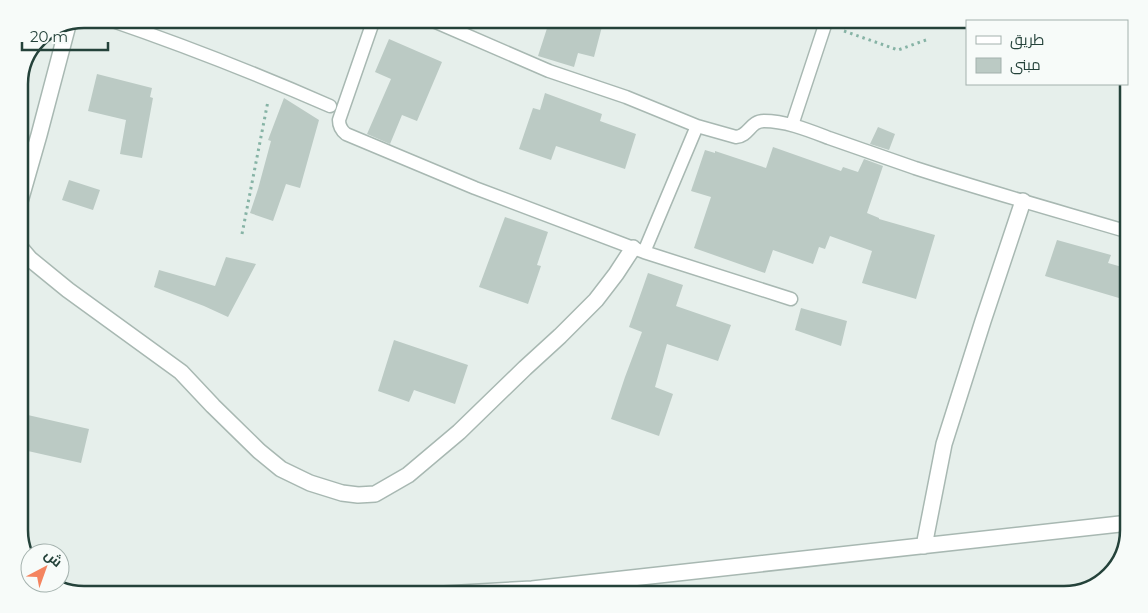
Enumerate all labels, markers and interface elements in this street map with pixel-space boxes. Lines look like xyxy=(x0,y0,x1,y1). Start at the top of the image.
scale bar xyxy=(22,20,109,52)
legend xyxy=(966,20,1128,85)
text: 20 m xyxy=(30,27,68,46)
text: طريق xyxy=(1010,30,1044,50)
text: مبنى xyxy=(1010,55,1041,75)
north arrow xyxy=(20,543,70,593)
text: ش xyxy=(41,546,66,571)

